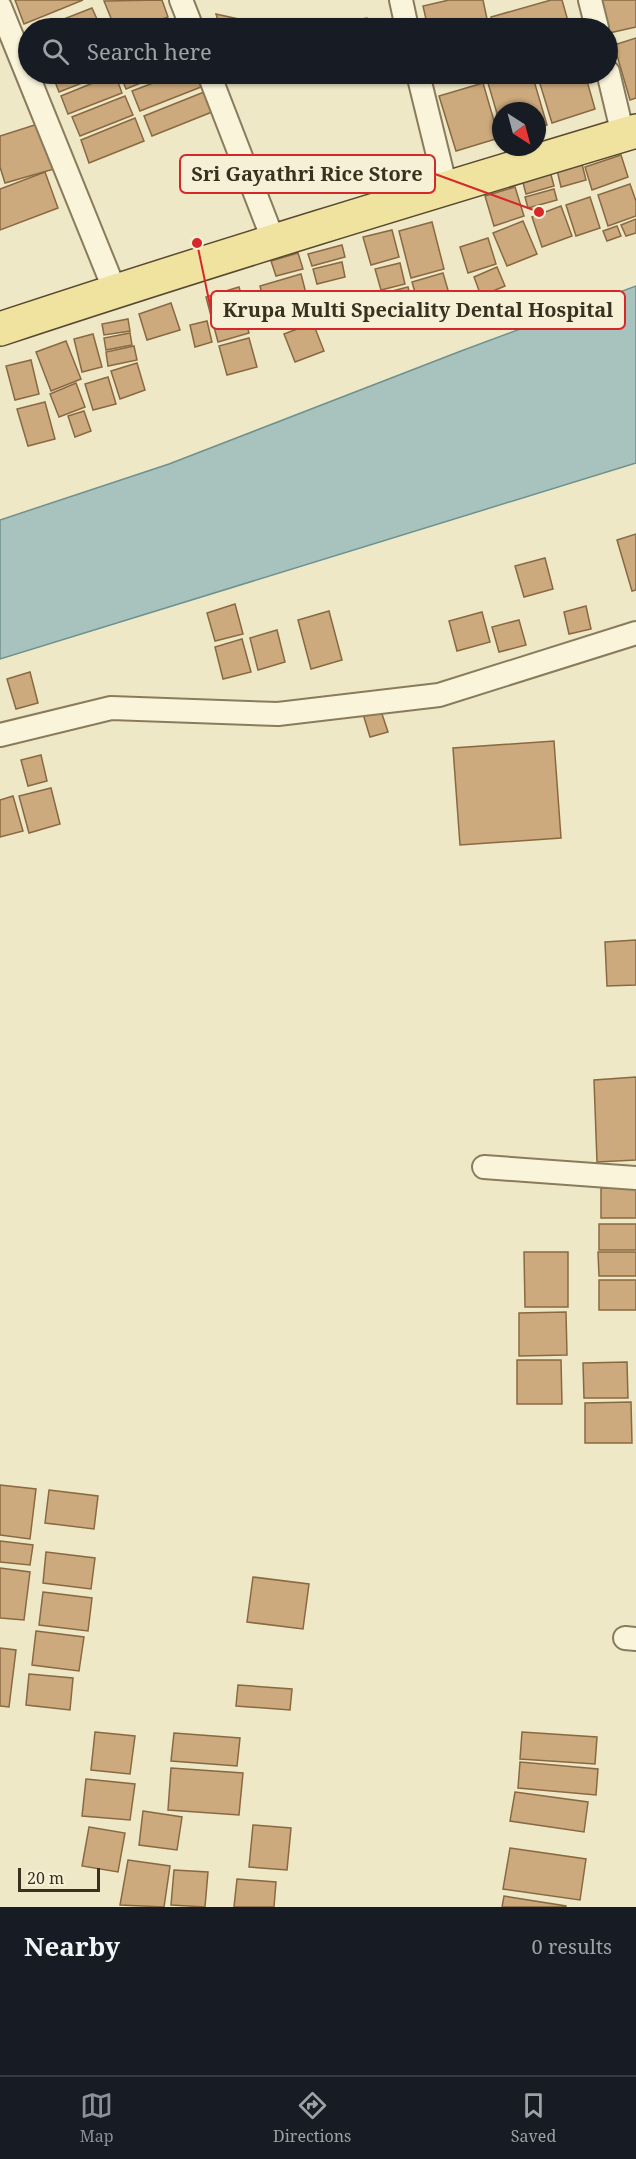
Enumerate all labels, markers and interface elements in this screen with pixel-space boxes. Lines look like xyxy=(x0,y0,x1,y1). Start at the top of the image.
search box xyxy=(18,18,618,84)
icon: search xyxy=(39,35,72,68)
text: Search here xyxy=(87,36,212,66)
north arrow xyxy=(492,102,546,156)
callout: Sri Gayathri Rice Store xyxy=(180,155,435,193)
text: Sri Gayathri Rice Store xyxy=(191,160,423,187)
callout: Krupa Multi Speciality Dental Hospital xyxy=(211,291,625,329)
text: Krupa Multi Speciality Dental Hospital xyxy=(223,296,613,323)
scale bar xyxy=(18,1865,100,1892)
text: 20 m xyxy=(27,1867,64,1889)
text: Nearby xyxy=(24,1928,120,1964)
text: 0 results xyxy=(532,1933,612,1960)
tab: Map xyxy=(80,2089,114,2147)
tab: Directions xyxy=(273,2089,351,2147)
tab: Saved xyxy=(511,2089,556,2147)

